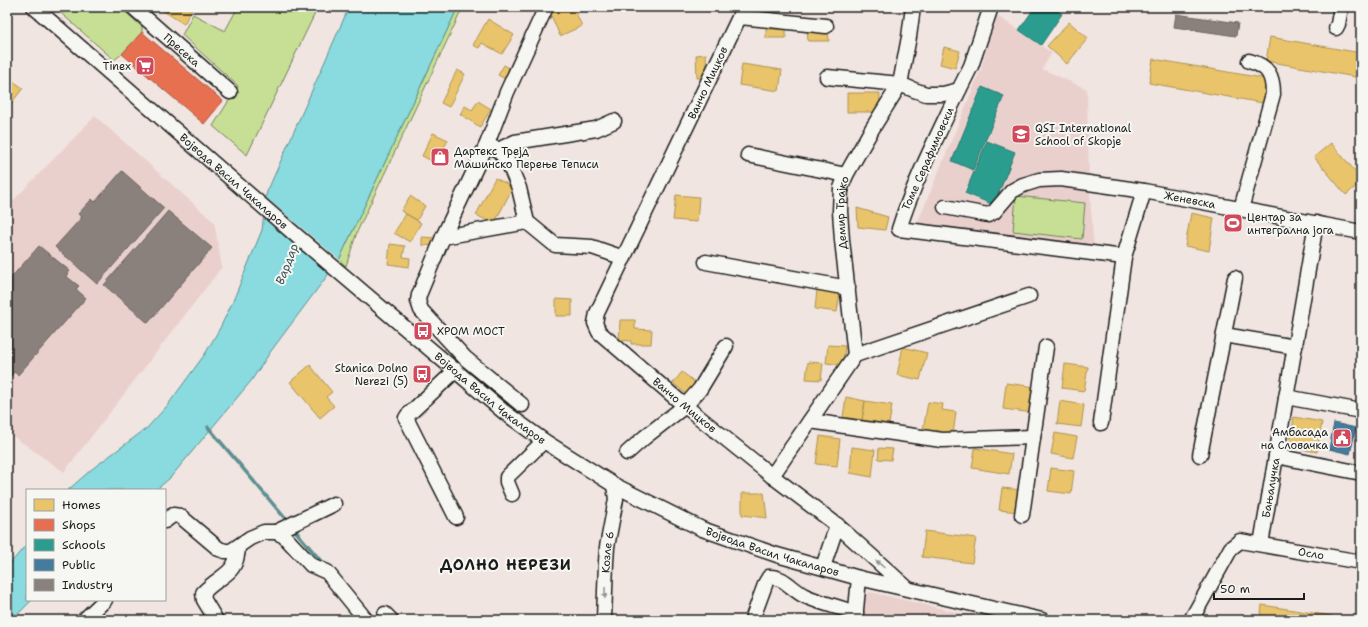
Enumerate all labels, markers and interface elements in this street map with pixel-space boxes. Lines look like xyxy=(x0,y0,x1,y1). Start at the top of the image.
street label: Пресека xyxy=(160,30,203,70)
street label: Ванчо Мицков xyxy=(685,44,731,122)
supermarket icon: Tinex xyxy=(134,55,156,77)
place label: Tinex xyxy=(103,59,131,74)
street label: Томе Серафимовски xyxy=(898,105,958,213)
place label: QSI International School of Skopje xyxy=(1035,121,1132,149)
school or university icon: QSI International School of Skopje xyxy=(1010,123,1032,145)
street label: Војвода Васил Чакаларов xyxy=(176,130,291,233)
place label: Дартекс Трејд Машинско Перење Теписи xyxy=(454,144,599,172)
shop icon: Дартекс Трејд Машинско Перење Теписи xyxy=(429,146,451,168)
street label: Демир Трајко xyxy=(832,173,853,250)
street label: Женевска xyxy=(1163,187,1217,212)
place label: Центар за интегрална јога xyxy=(1247,210,1334,238)
sports icon: Центар за интегрална јога xyxy=(1222,212,1244,234)
water label: Вардар xyxy=(272,241,302,287)
bus stop icon: ХРОМ МОСТ xyxy=(412,320,434,342)
place label: ХРОМ МОСТ xyxy=(437,324,505,339)
street label: Војвода Васил Чакаларов xyxy=(431,349,549,448)
place label: Stanica Dolno Nerezi (5) xyxy=(335,361,408,389)
bus stop icon: Stanica Dolno Nerezi (5) xyxy=(411,363,433,385)
street label: Ванчо Мицков xyxy=(650,374,720,436)
place label: Амбасада на Словачка xyxy=(1261,425,1328,453)
public building icon: Амбасада на Словачка xyxy=(1331,427,1353,449)
street label: Бањалучка xyxy=(1258,456,1283,519)
legend xyxy=(26,489,166,601)
text: Homes xyxy=(62,497,101,513)
text: Shops xyxy=(62,517,96,533)
street label: Војвода Васил Чакаларов xyxy=(704,523,841,580)
street label: Козле 6 xyxy=(598,530,617,573)
text: Schools xyxy=(62,537,106,553)
street label: Осло xyxy=(1297,544,1326,563)
district label: ДОЛНО НЕРЕЗИ xyxy=(440,555,572,575)
text: Public xyxy=(62,557,96,573)
one-way arrow xyxy=(875,559,885,568)
scale bar xyxy=(1214,575,1304,601)
text: Industry xyxy=(62,577,113,593)
text: 50 m xyxy=(1220,581,1250,597)
one-way arrow xyxy=(601,587,608,599)

